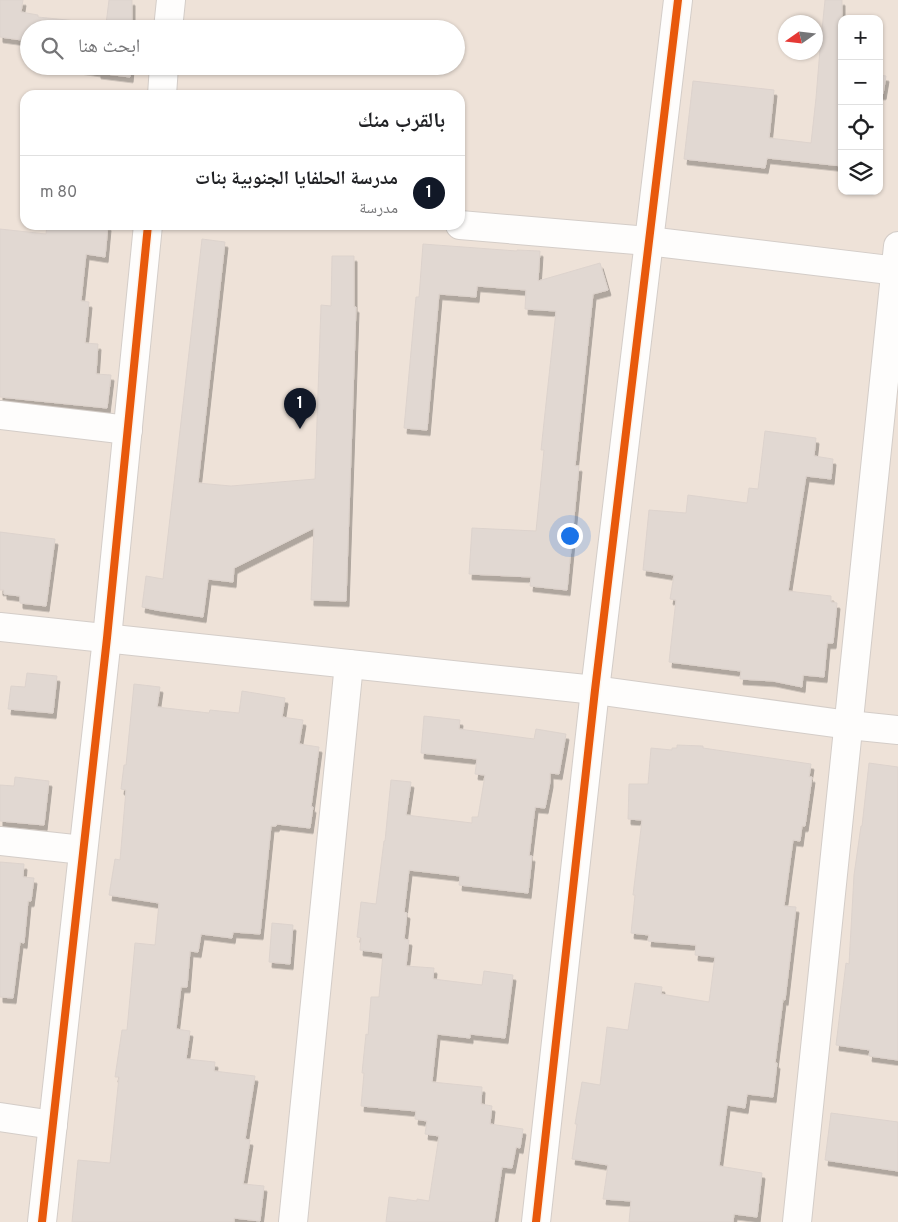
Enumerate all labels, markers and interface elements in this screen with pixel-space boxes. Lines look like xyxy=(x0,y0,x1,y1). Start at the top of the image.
north arrow xyxy=(778,15,823,60)
map controls xyxy=(838,15,883,195)
button: + xyxy=(838,15,883,60)
search box xyxy=(20,20,465,75)
icon: search xyxy=(38,34,66,62)
text: ابحث هنا xyxy=(78,35,140,59)
button: − xyxy=(838,60,883,105)
button: locate xyxy=(838,105,883,150)
text: بالقرب منك xyxy=(358,108,445,135)
button: layers xyxy=(838,150,883,195)
text: مدرسة الحلفايا الجنوبية بنات xyxy=(195,167,398,191)
text: 80 m xyxy=(40,183,77,203)
text: 1 xyxy=(426,183,432,203)
text: مدرسة xyxy=(359,199,398,219)
pin: 1 xyxy=(284,388,316,429)
your location xyxy=(557,523,583,549)

